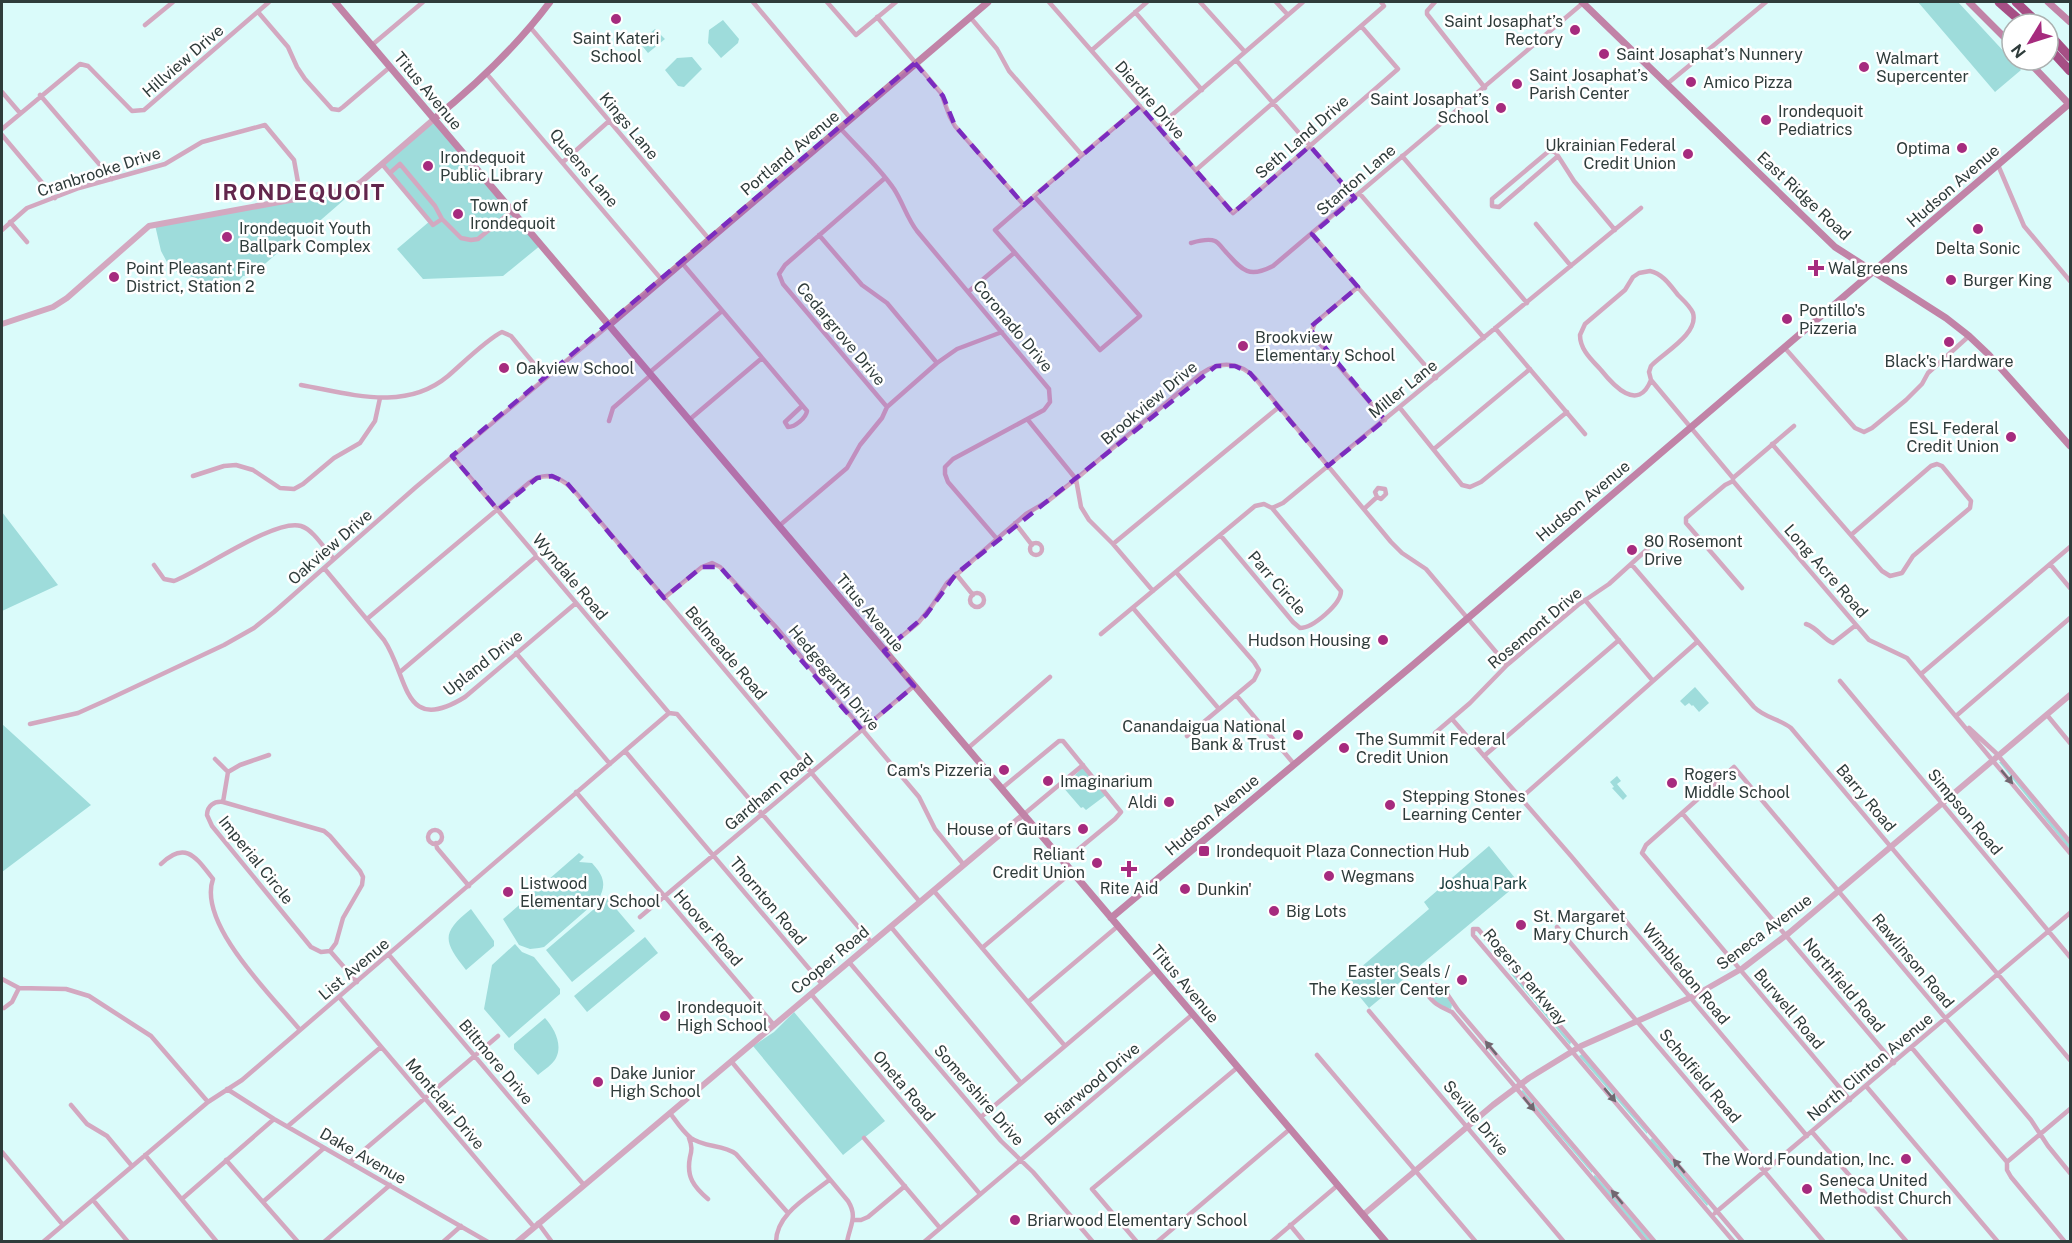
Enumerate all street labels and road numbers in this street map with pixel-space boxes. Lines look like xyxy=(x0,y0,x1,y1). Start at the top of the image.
street label: Hillview Drive xyxy=(139,21,227,101)
street label: Titus Avenue xyxy=(390,48,466,134)
street label: Dierdre Drive xyxy=(1111,57,1189,143)
street label: Kings Lane xyxy=(595,89,663,163)
street label: Seth Land Drive xyxy=(1251,91,1353,183)
street label: Portland Avenue xyxy=(737,106,843,200)
street label: Queens Lane xyxy=(546,125,622,211)
street label: Stanton Lane xyxy=(1313,140,1399,220)
street label: Hudson Avenue xyxy=(1903,141,2003,231)
street label: Cranbrooke Drive xyxy=(35,143,163,201)
street label: East Ridge Road xyxy=(1753,148,1855,244)
street label: Coronado Drive xyxy=(969,276,1057,376)
street label: Cedargrove Drive xyxy=(792,279,890,389)
street label: Miller Lane xyxy=(1365,356,1441,422)
street label: Brookview Drive xyxy=(1097,357,1201,449)
street label: Hudson Avenue xyxy=(1532,456,1634,546)
street label: Oakview Drive xyxy=(284,505,376,589)
street label: Long Acre Road xyxy=(1780,520,1872,622)
street label: Wyndale Road xyxy=(528,530,612,624)
street label: Parr Circle xyxy=(1244,547,1310,619)
street label: Titus Avenue xyxy=(832,570,908,656)
street label: Rosemont Drive xyxy=(1484,583,1586,673)
street label: Belmeade Road xyxy=(681,602,771,704)
street label: Hedgegarth Drive xyxy=(784,621,884,735)
street label: Upland Drive xyxy=(440,626,526,700)
street label: Gardham Road xyxy=(721,749,817,835)
street label: Barry Road xyxy=(1832,760,1900,836)
street label: Simpson Road xyxy=(1924,765,2006,859)
street label: Hudson Avenue xyxy=(1161,770,1263,860)
street label: Imperial Circle xyxy=(215,812,297,908)
street label: Thornton Road xyxy=(726,853,810,949)
street label: Hoover Road xyxy=(670,886,746,970)
street label: Seneca Avenue xyxy=(1713,890,1815,974)
street label: Rawlinson Road xyxy=(1868,910,1958,1012)
street label: Wimbledon Road xyxy=(1638,920,1734,1028)
street label: Cooper Road xyxy=(787,922,873,998)
street label: Rogers Parkway xyxy=(1479,925,1571,1029)
street label: List Avenue xyxy=(315,934,393,1004)
street label: Northfield Road xyxy=(1799,934,1889,1036)
street label: Titus Avenue xyxy=(1147,941,1223,1027)
street label: Burwell Road xyxy=(1750,965,1828,1053)
street label: North Clinton Avenue xyxy=(1803,1009,1937,1125)
street label: Biltmore Drive xyxy=(455,1016,537,1108)
street label: Scholfield Road xyxy=(1655,1025,1745,1127)
street label: Briarwood Drive xyxy=(1041,1039,1143,1129)
street label: Somershire Drive xyxy=(930,1041,1028,1149)
street label: Oneta Road xyxy=(869,1047,939,1125)
street label: Montclair Drive xyxy=(402,1055,488,1153)
street label: Seville Drive xyxy=(1439,1077,1513,1159)
street label: Dake Avenue xyxy=(317,1124,409,1188)

